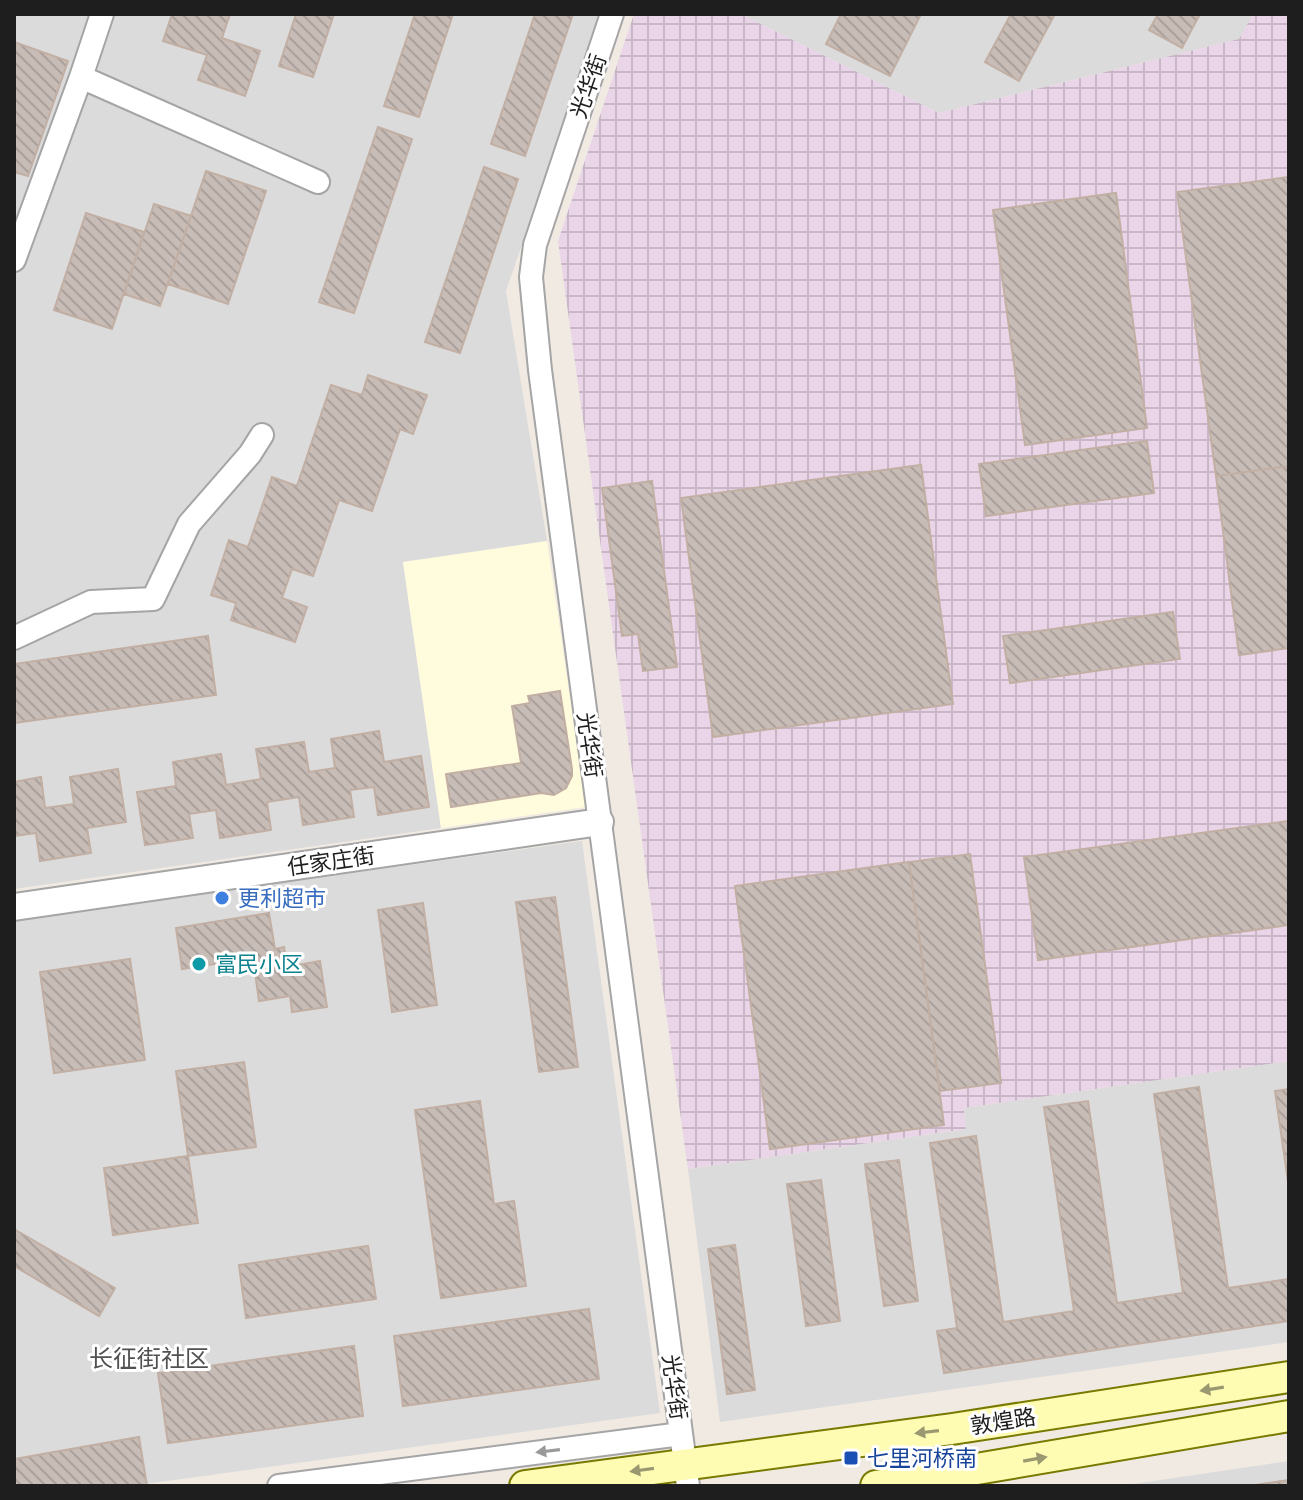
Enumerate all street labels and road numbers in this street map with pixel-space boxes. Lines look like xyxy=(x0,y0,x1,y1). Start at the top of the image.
street label: 光华街 xyxy=(566,51,613,122)
street label: 光华街 xyxy=(571,711,606,780)
street label: 任家庄街 xyxy=(286,843,377,882)
street label: 光华街 xyxy=(656,1353,691,1422)
street label: 敦煌路 xyxy=(969,1404,1038,1441)

